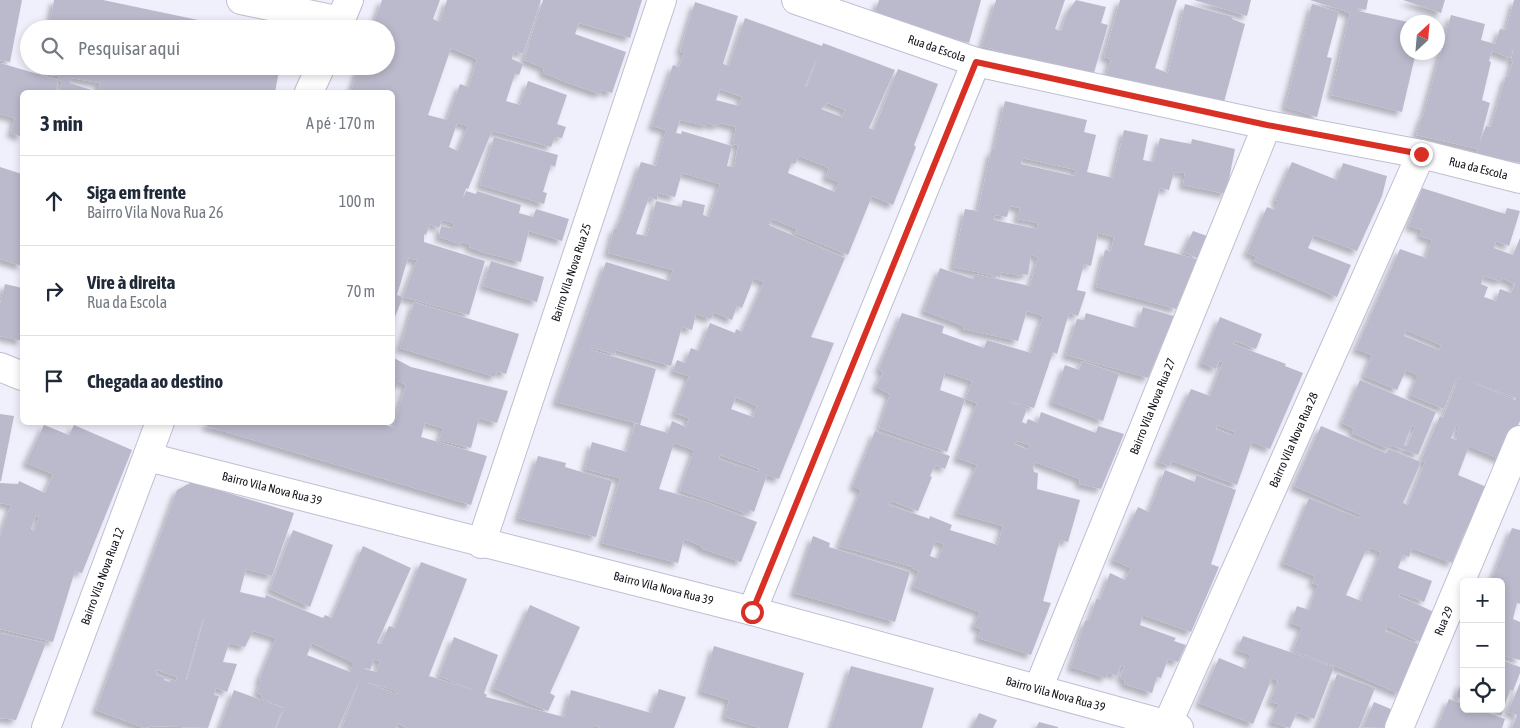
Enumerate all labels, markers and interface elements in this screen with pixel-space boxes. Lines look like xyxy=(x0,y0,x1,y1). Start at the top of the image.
north arrow xyxy=(1400,15,1445,60)
search box xyxy=(20,20,395,75)
street label: Rua da Escola xyxy=(906,32,968,65)
icon: search xyxy=(38,34,66,62)
text: Pesquisar aqui xyxy=(78,37,180,59)
text: 3 min xyxy=(40,111,83,135)
text: A pé · 170 m xyxy=(306,114,375,132)
route end xyxy=(1410,143,1433,166)
street label: Rua da Escola xyxy=(1447,154,1509,183)
text: Siga em frente xyxy=(87,181,186,203)
icon: ahead xyxy=(40,187,68,215)
text: 100 m xyxy=(339,192,375,210)
text: Bairro Vila Nova Rua 26 xyxy=(87,203,224,221)
street label: Bairro Vila Nova Rua 25 xyxy=(548,222,594,324)
text: Vire à direita xyxy=(87,271,175,293)
icon: right xyxy=(40,277,68,305)
text: 70 m xyxy=(346,282,375,300)
text: Rua da Escola xyxy=(87,293,167,311)
street label: Bairro Vila Nova Rua 27 xyxy=(1127,356,1179,457)
icon: arrive xyxy=(40,367,68,395)
text: Chegada ao destino xyxy=(87,370,223,392)
street label: Bairro Vila Nova Rua 28 xyxy=(1267,390,1321,490)
street label: Bairro Vila Nova Rua 39 xyxy=(221,469,324,508)
street label: Bairro Vila Nova Rua 12 xyxy=(78,526,127,627)
street label: Bairro Vila Nova Rua 39 xyxy=(612,569,715,608)
map controls xyxy=(1460,578,1505,713)
button: + xyxy=(1460,578,1505,623)
route start xyxy=(741,601,764,624)
street label: Rua 29 xyxy=(1432,604,1456,638)
button: − xyxy=(1460,623,1505,668)
button: locate xyxy=(1460,668,1505,713)
street label: Bairro Vila Nova Rua 39 xyxy=(1004,674,1107,715)

